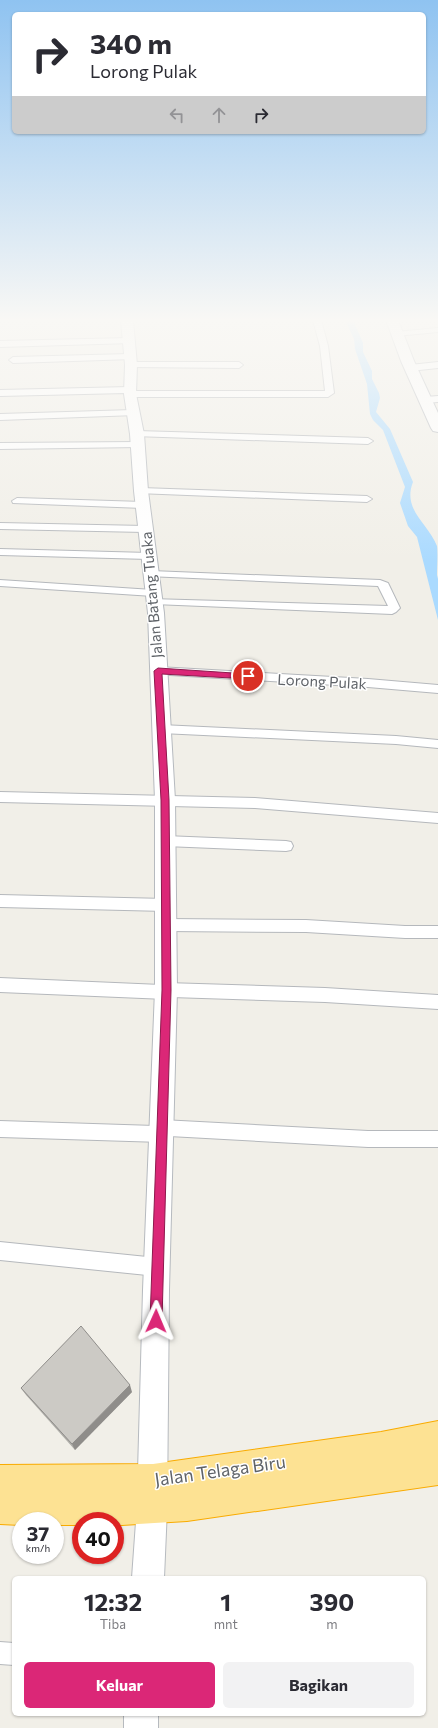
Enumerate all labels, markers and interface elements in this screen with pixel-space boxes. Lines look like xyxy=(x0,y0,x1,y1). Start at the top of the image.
text: 340 m xyxy=(90,26,172,60)
icon: right xyxy=(24,28,76,80)
text: Lorong Pulak xyxy=(90,60,197,82)
icon: left xyxy=(166,104,188,126)
icon: ahead xyxy=(208,104,230,126)
icon: right xyxy=(250,104,272,126)
street label: Jalan Batang Tuaka xyxy=(136,531,166,659)
pin xyxy=(231,659,265,693)
icon: arrive xyxy=(237,665,259,687)
street label: Lorong Pulak xyxy=(277,670,367,692)
position arrow xyxy=(135,1300,177,1342)
street label: Jalan Telaga Biru xyxy=(153,1450,287,1490)
speed limit sign: 40 xyxy=(72,1512,124,1564)
text: 37 xyxy=(27,1521,49,1545)
text: km/h xyxy=(26,1542,50,1554)
text: 12:32 xyxy=(84,1587,142,1616)
text: 1 xyxy=(220,1587,231,1616)
text: 390 xyxy=(310,1587,354,1616)
text: Tiba xyxy=(100,1616,126,1632)
text: mnt xyxy=(214,1616,238,1632)
text: m xyxy=(326,1616,338,1632)
button: Keluar xyxy=(24,1662,215,1708)
button: Bagikan xyxy=(223,1662,414,1708)

